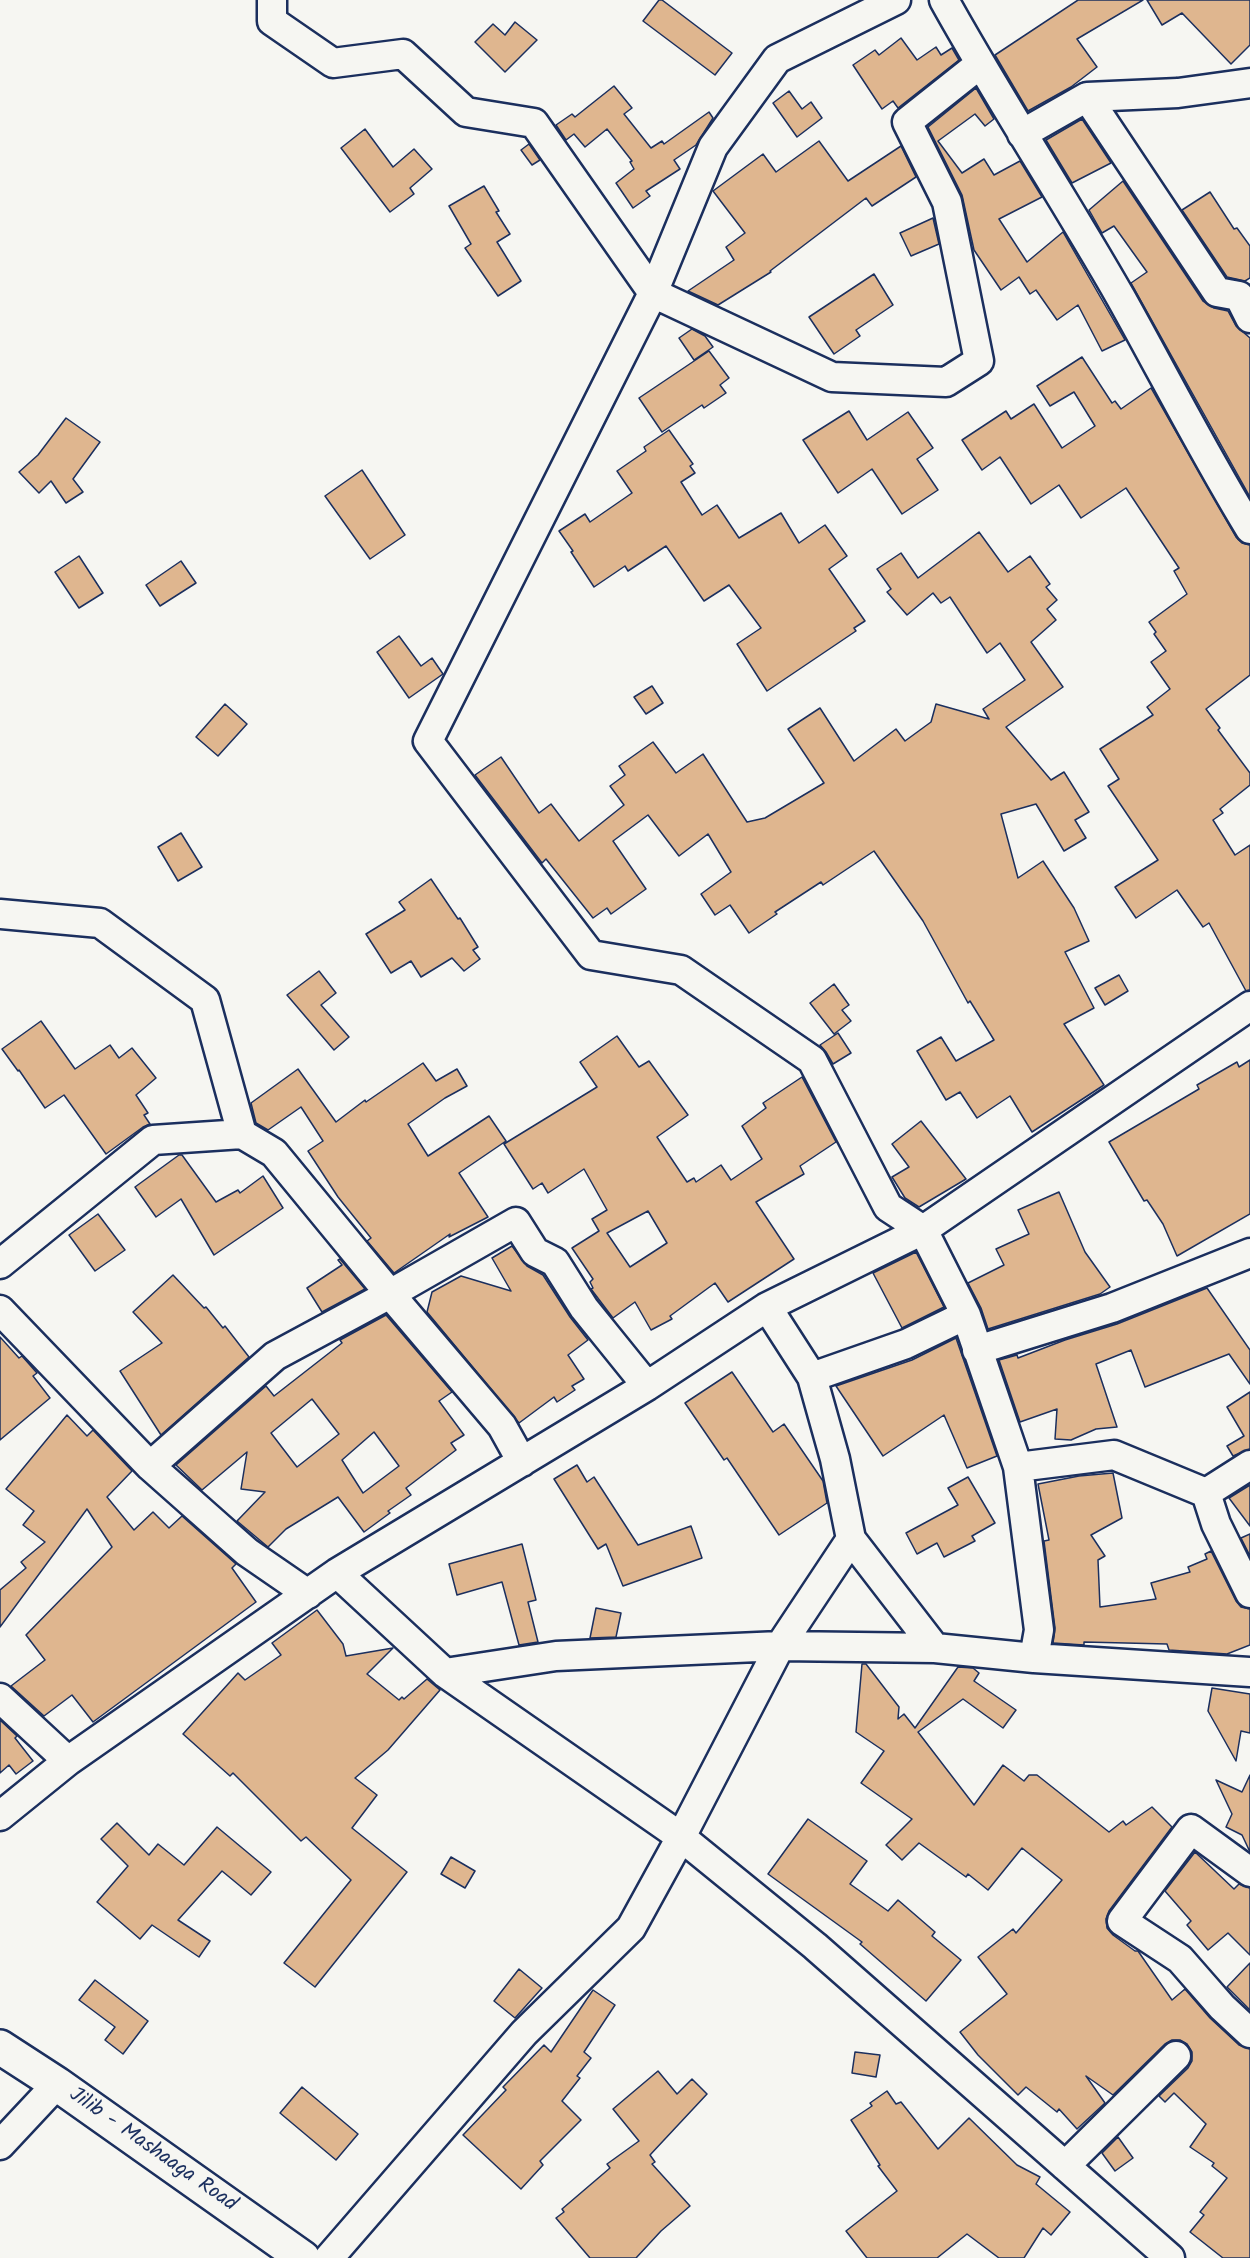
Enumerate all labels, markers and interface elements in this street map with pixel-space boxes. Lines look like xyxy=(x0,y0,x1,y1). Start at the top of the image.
street label: Jilib - Mashaaga Road xyxy=(63,2084,241,2218)

